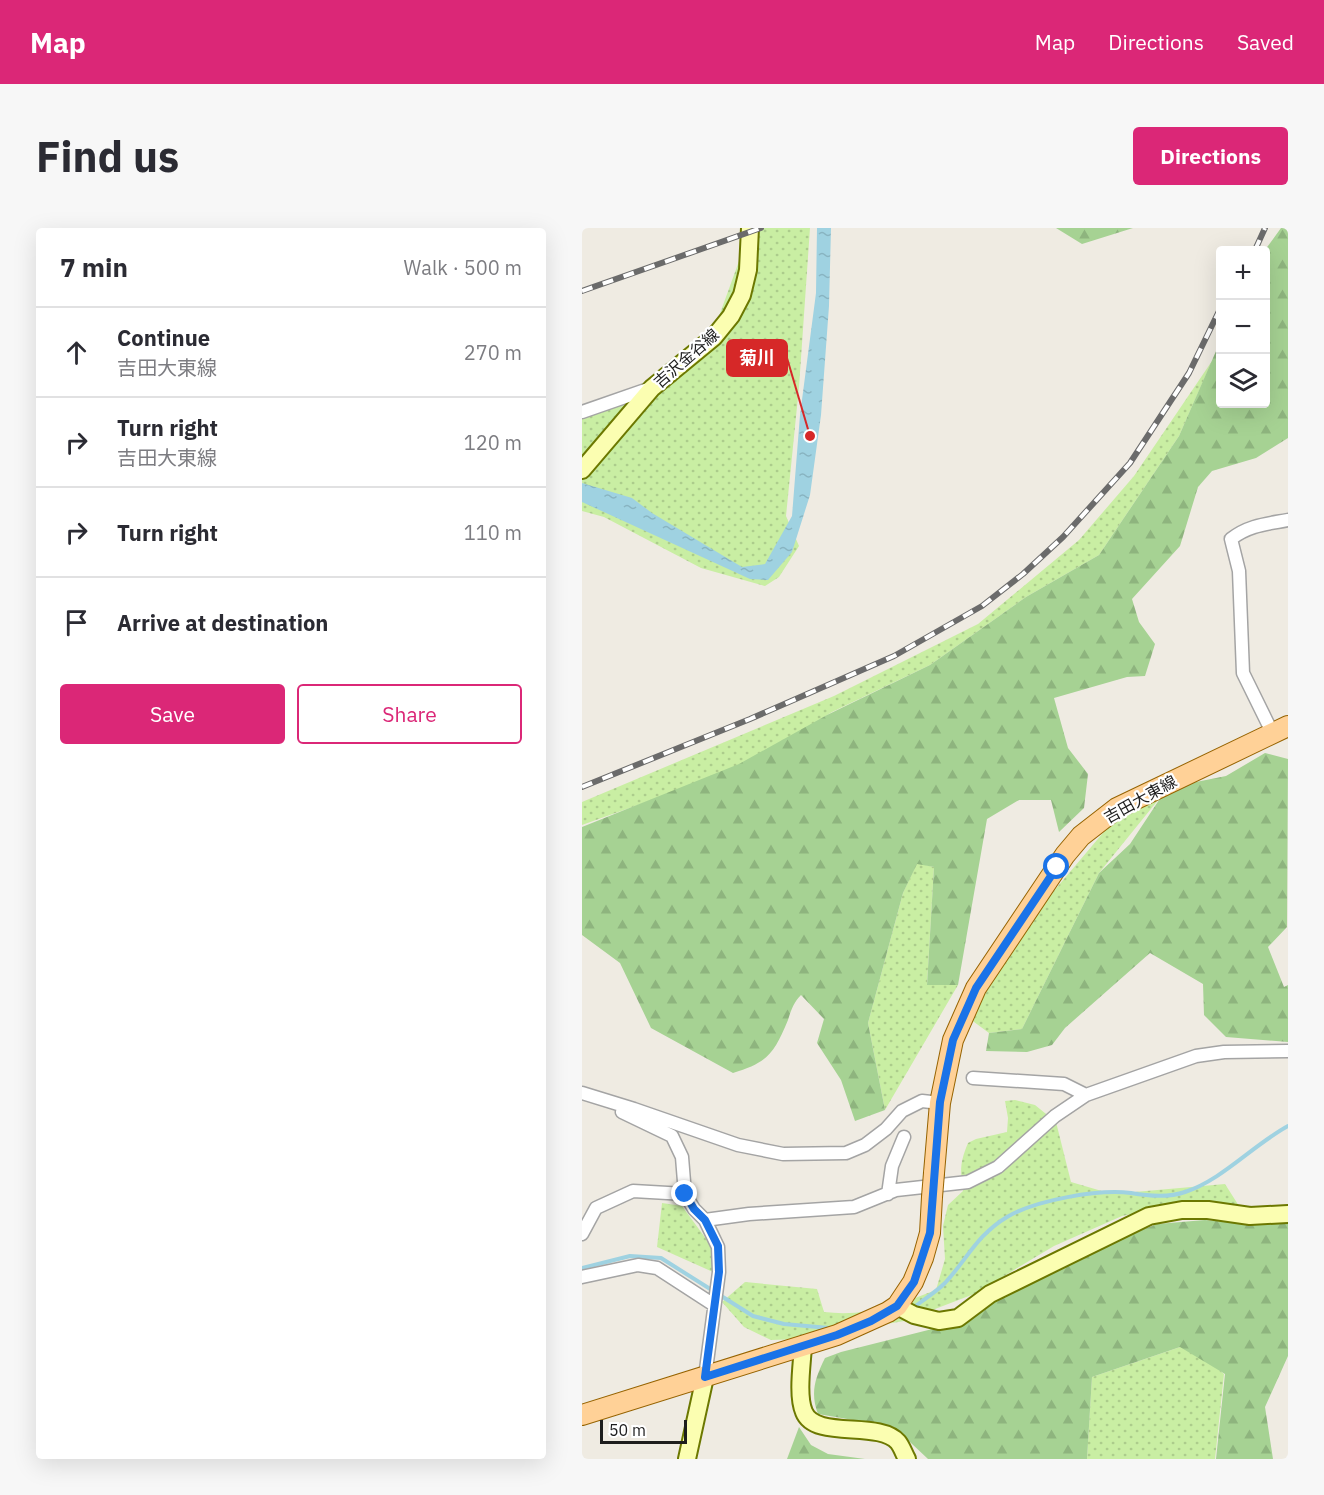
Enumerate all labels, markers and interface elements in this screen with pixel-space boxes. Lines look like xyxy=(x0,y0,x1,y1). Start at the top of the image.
text: Map xyxy=(30,24,86,61)
text: Map xyxy=(1035,28,1075,56)
text: Directions xyxy=(1108,28,1204,56)
text: Saved xyxy=(1237,28,1294,56)
button: Directions xyxy=(1133,127,1288,185)
text: Find us xyxy=(36,129,179,184)
map controls xyxy=(1216,246,1270,408)
button: + xyxy=(1216,246,1270,300)
text: 7 min xyxy=(60,250,128,284)
text: Walk · 500 m xyxy=(404,254,522,281)
button: − xyxy=(1216,300,1270,354)
text: Continue xyxy=(117,323,210,352)
street label: 吉沢金谷線 xyxy=(649,324,723,392)
icon: ahead xyxy=(60,336,93,369)
text: 270 m xyxy=(464,339,522,366)
callout: 菊川 xyxy=(727,340,787,376)
text: 菊川 xyxy=(739,346,775,369)
text: 吉田大東線 xyxy=(117,354,217,381)
button: layers xyxy=(1216,354,1270,408)
text: Turn right xyxy=(117,413,218,442)
icon: right xyxy=(60,426,93,459)
text: 120 m xyxy=(464,429,522,456)
text: 吉田大東線 xyxy=(117,444,217,471)
icon: right xyxy=(60,516,93,549)
text: Turn right xyxy=(117,518,218,547)
text: 110 m xyxy=(464,519,522,546)
icon: arrive xyxy=(60,606,93,639)
text: Arrive at destination xyxy=(117,608,328,637)
button: Save xyxy=(60,684,285,744)
button: Share xyxy=(297,684,522,744)
street label: 吉田大東線 xyxy=(1100,771,1180,827)
route start xyxy=(1043,853,1069,879)
route end xyxy=(671,1180,697,1206)
scale bar xyxy=(600,1417,687,1444)
text: 50 m xyxy=(609,1420,646,1440)

